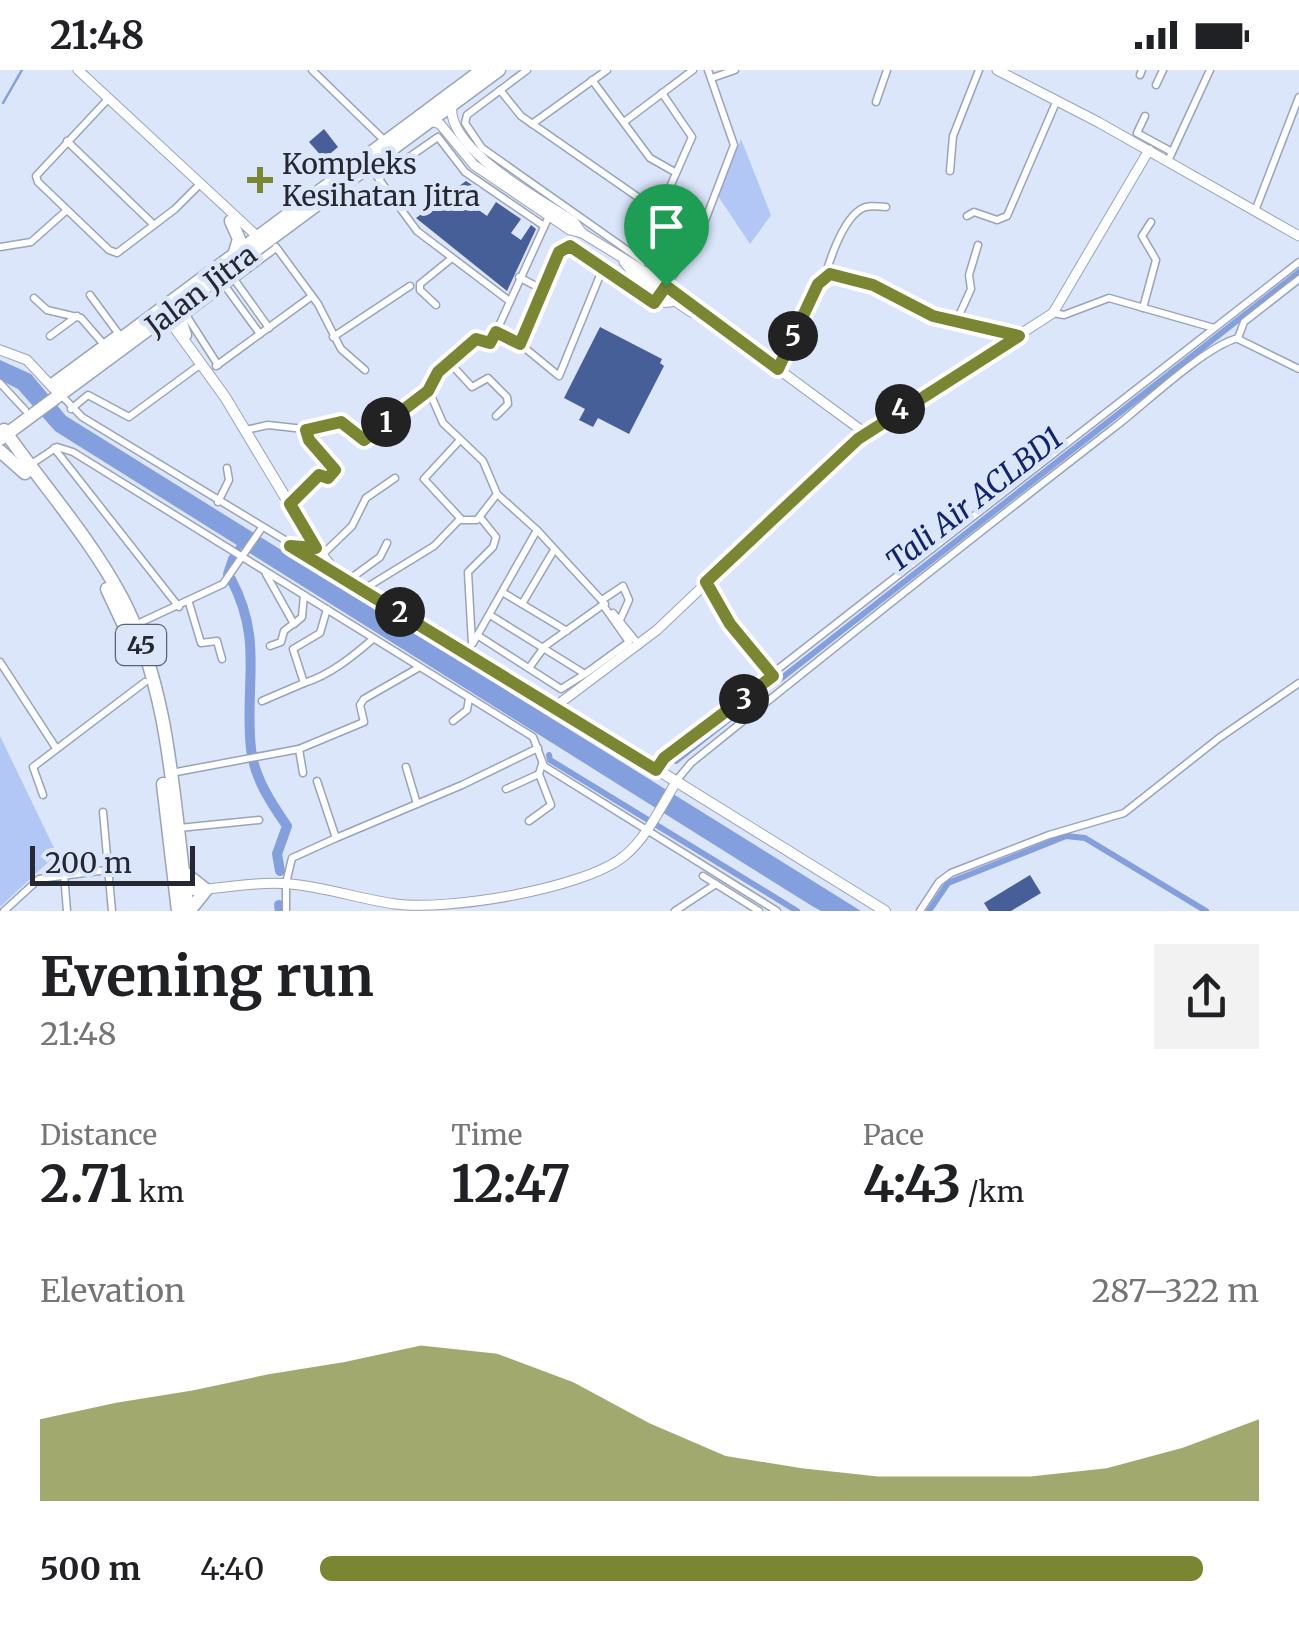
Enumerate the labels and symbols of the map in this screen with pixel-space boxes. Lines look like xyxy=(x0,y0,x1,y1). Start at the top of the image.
place label: Kompleks Kesihatan Jitra xyxy=(282,146,480,214)
marker: Kompleks Kesihatan Jitra xyxy=(247,167,273,193)
pin xyxy=(624,184,709,287)
street label: Jalan Jitra xyxy=(137,236,264,344)
pin: 5 xyxy=(768,311,818,361)
pin: 4 xyxy=(875,384,925,434)
pin: 1 xyxy=(361,397,411,447)
water label: Tali Air ACLBD1 xyxy=(878,418,1070,580)
pin: 2 xyxy=(375,587,425,637)
road number: 45 xyxy=(116,625,166,665)
pin: 3 xyxy=(719,674,769,724)
scale bar xyxy=(30,841,195,886)

